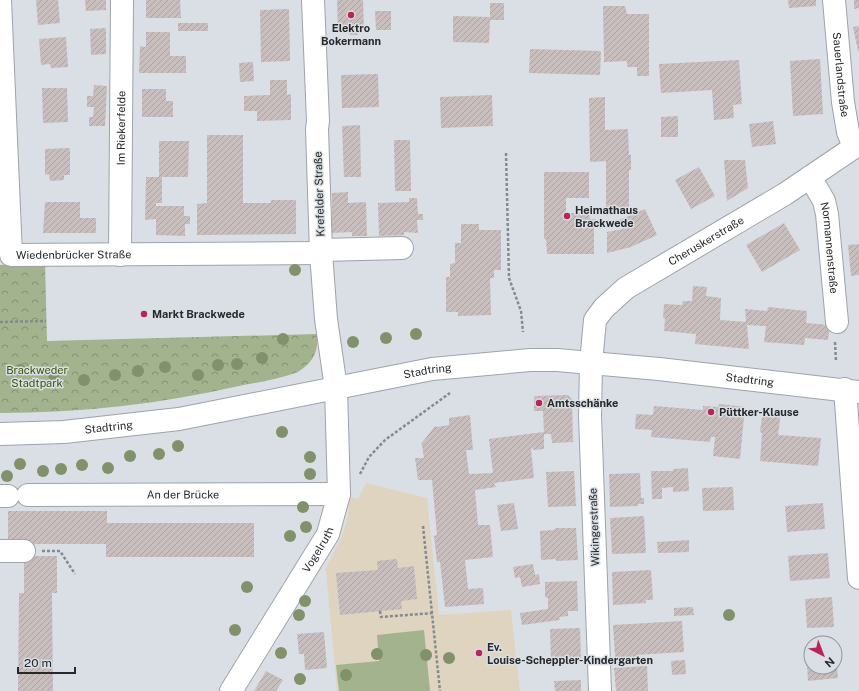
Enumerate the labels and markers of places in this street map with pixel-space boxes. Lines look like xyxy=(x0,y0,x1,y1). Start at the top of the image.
marker: Elektro Bokermann xyxy=(346,10,356,20)
place label: Elektro Bokermann xyxy=(321,22,381,47)
place label: Heimathaus Brackwede xyxy=(575,204,638,229)
marker: Heimathaus Brackwede xyxy=(562,211,572,221)
place label: Markt Brackwede xyxy=(152,308,245,320)
marker: Markt Brackwede xyxy=(139,309,149,319)
place label: Amtsschänke xyxy=(547,397,618,409)
marker: Amtsschänke xyxy=(534,398,544,408)
place label: Püttker-Klause xyxy=(719,406,799,418)
marker: Püttker-Klause xyxy=(706,407,716,417)
place label: Ev. Louise-Scheppler-Kindergarten xyxy=(487,641,653,666)
marker: Ev. Louise-Scheppler-Kindergarten xyxy=(474,648,484,658)

